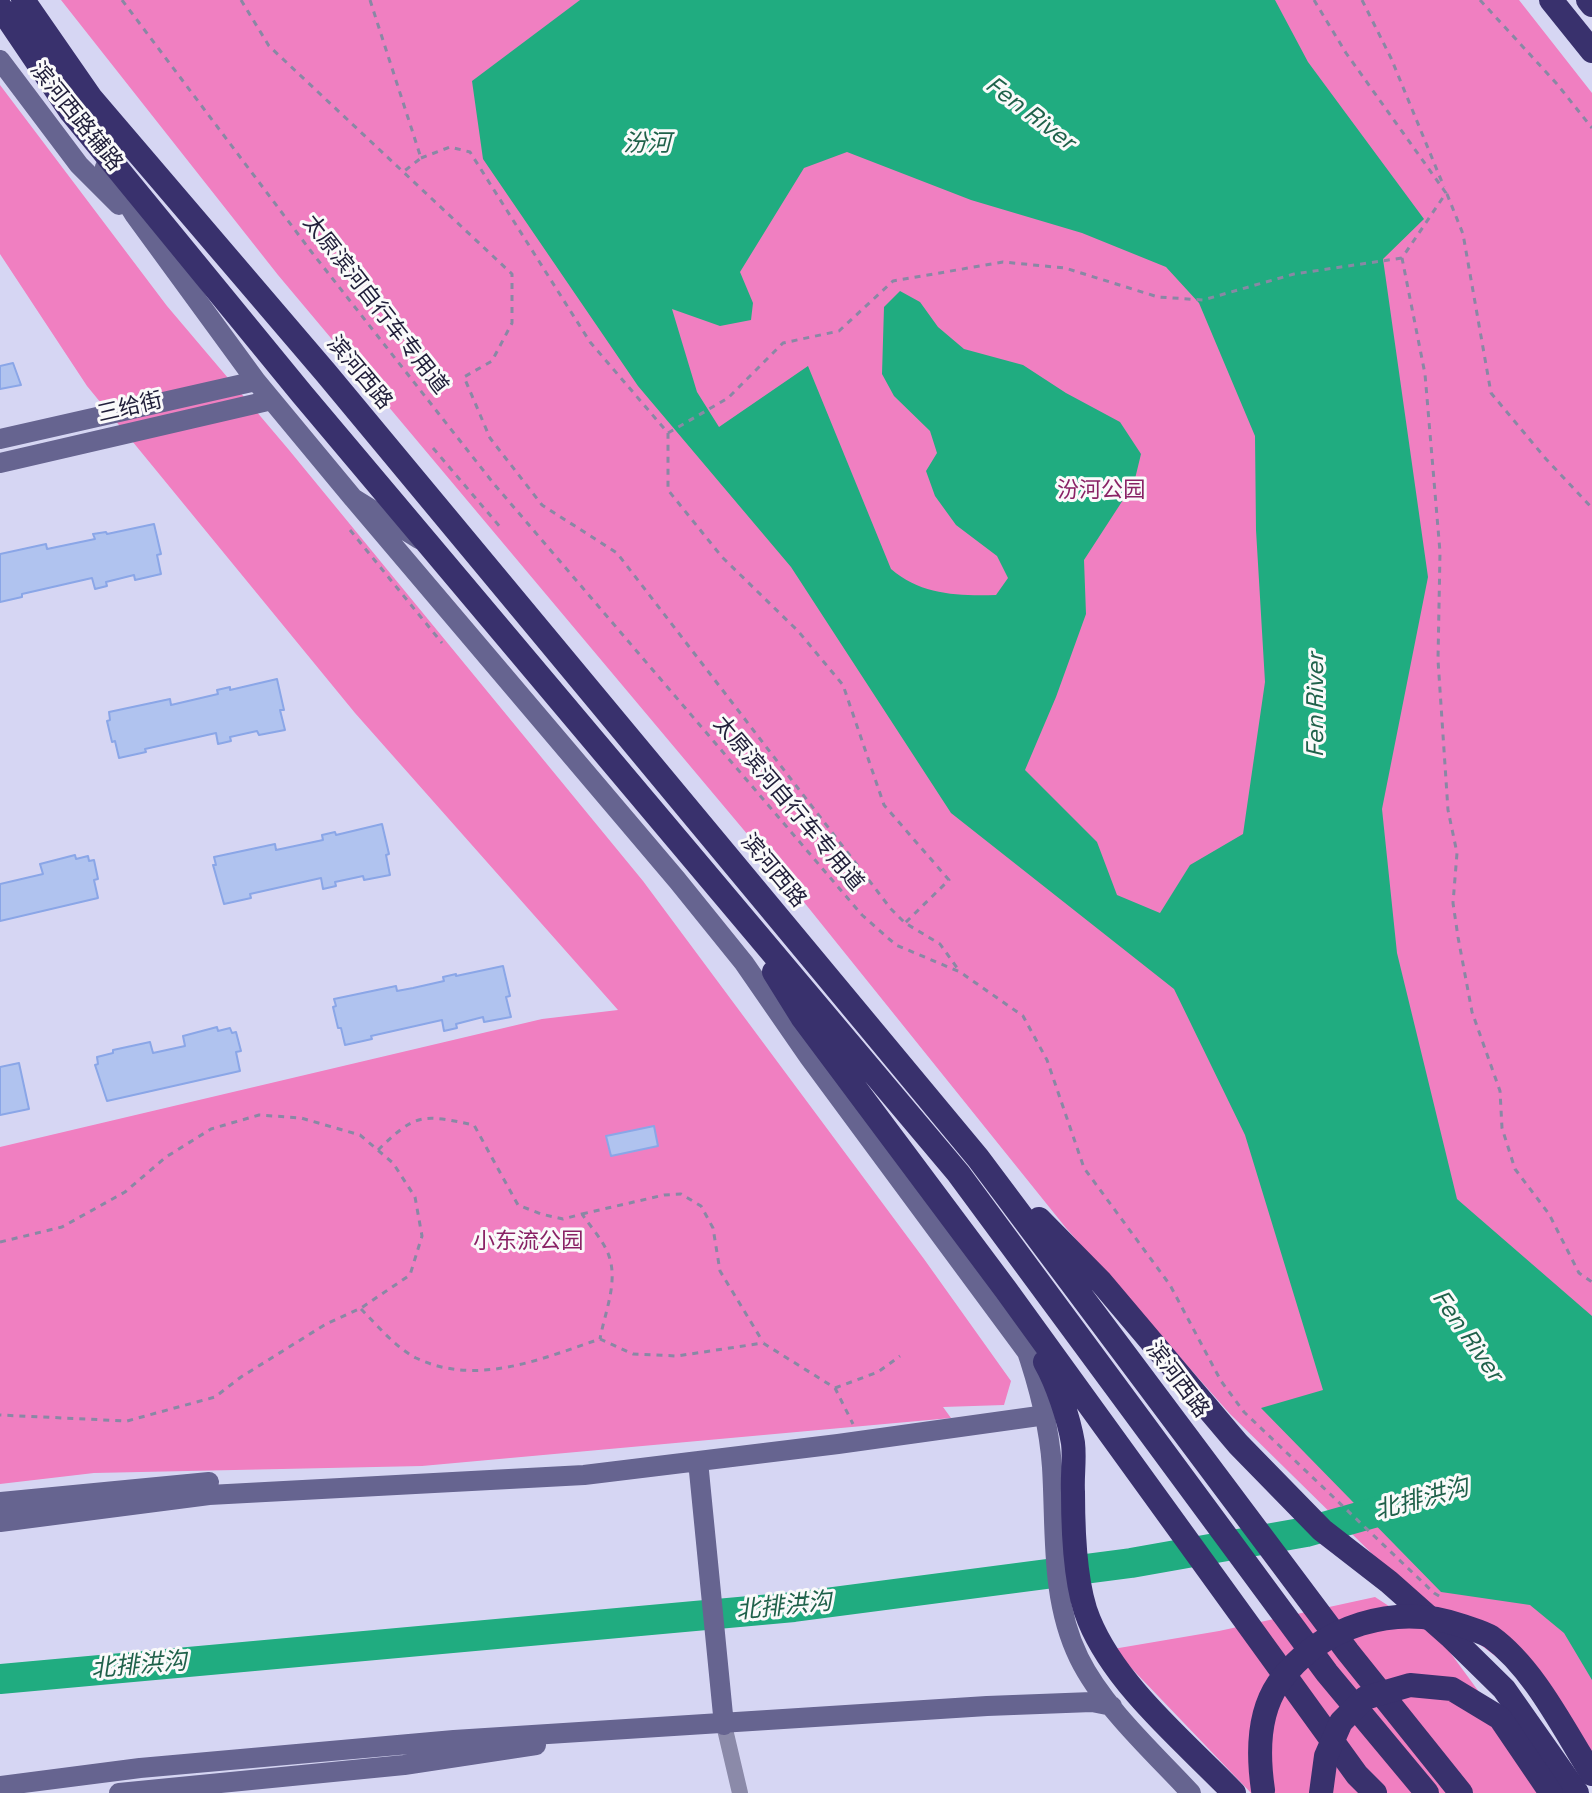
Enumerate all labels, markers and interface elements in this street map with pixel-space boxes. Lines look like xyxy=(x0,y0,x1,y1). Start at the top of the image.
street label: 滨河西路辅路 xyxy=(24,57,128,177)
water label: Fen River xyxy=(980,71,1080,157)
water label: 汾河 xyxy=(623,130,671,158)
street label: 太原滨河自行车专用道 xyxy=(297,210,453,400)
street label: 滨河西路 xyxy=(321,331,397,415)
street label: 三给街 xyxy=(95,388,165,428)
park label: 汾河公园 xyxy=(1057,478,1145,504)
water label: Fen River xyxy=(1302,653,1330,757)
street label: 太原滨河自行车专用道 xyxy=(707,711,869,897)
street label: 滨河西路 xyxy=(735,829,811,913)
park label: 小东流公园 xyxy=(473,1229,583,1255)
water label: Fen River xyxy=(1425,1285,1509,1387)
street label: 滨河西路 xyxy=(1140,1337,1214,1423)
water label: 北排洪沟 xyxy=(1372,1474,1472,1526)
water label: 北排洪沟 xyxy=(735,1588,833,1626)
water label: 北排洪沟 xyxy=(90,1647,188,1685)

